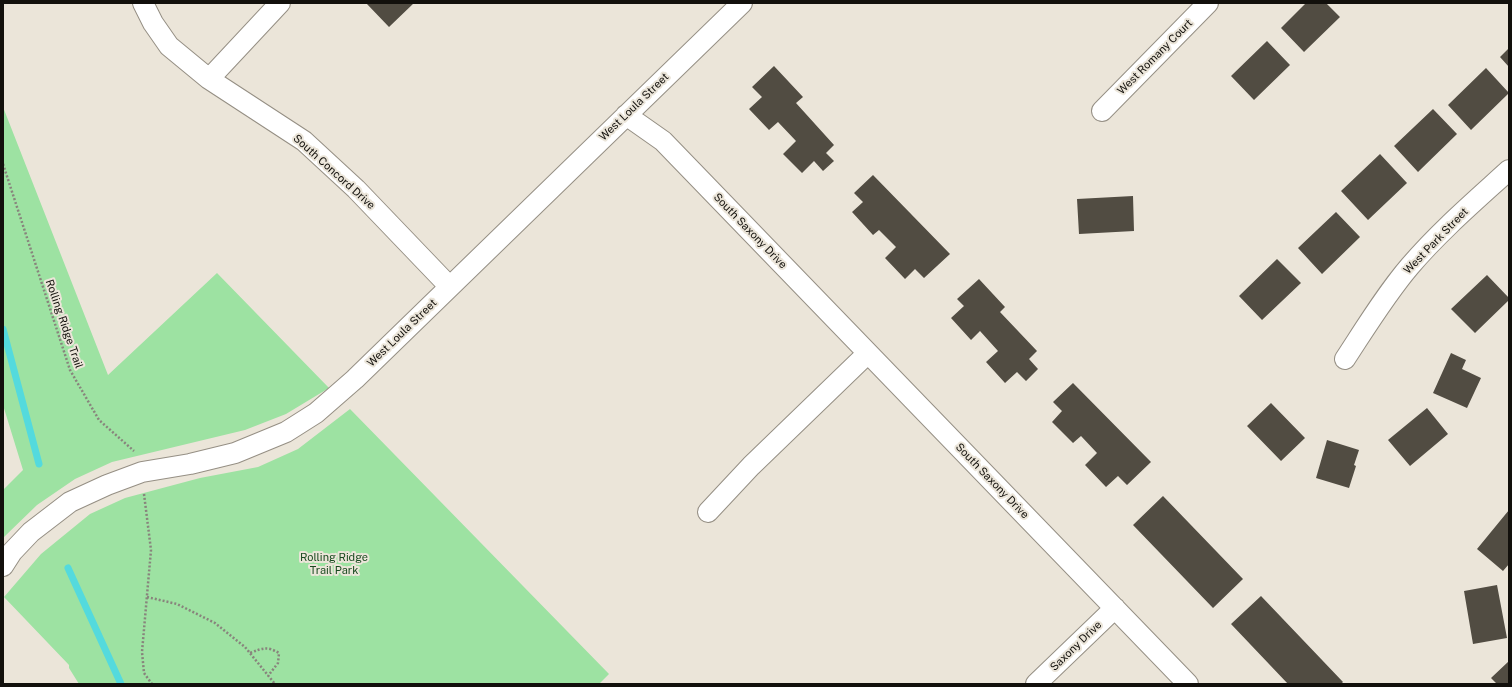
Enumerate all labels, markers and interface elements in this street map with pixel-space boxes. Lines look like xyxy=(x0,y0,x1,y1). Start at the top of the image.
street label: West Romany Court xyxy=(1115,17,1195,97)
street label: West Loula Street xyxy=(596,70,672,144)
street label: South Concord Drive xyxy=(290,132,378,212)
street label: South Saxony Drive xyxy=(711,191,789,271)
street label: West Park Street xyxy=(1401,205,1471,277)
street label: Rolling Ridge Trail xyxy=(43,278,85,370)
street label: West Loula Street xyxy=(364,296,440,370)
street label: South Saxony Drive xyxy=(953,441,1031,521)
park label: Rolling Ridge Trail Park xyxy=(300,551,368,577)
street label: Saxony Drive xyxy=(1047,618,1105,674)

